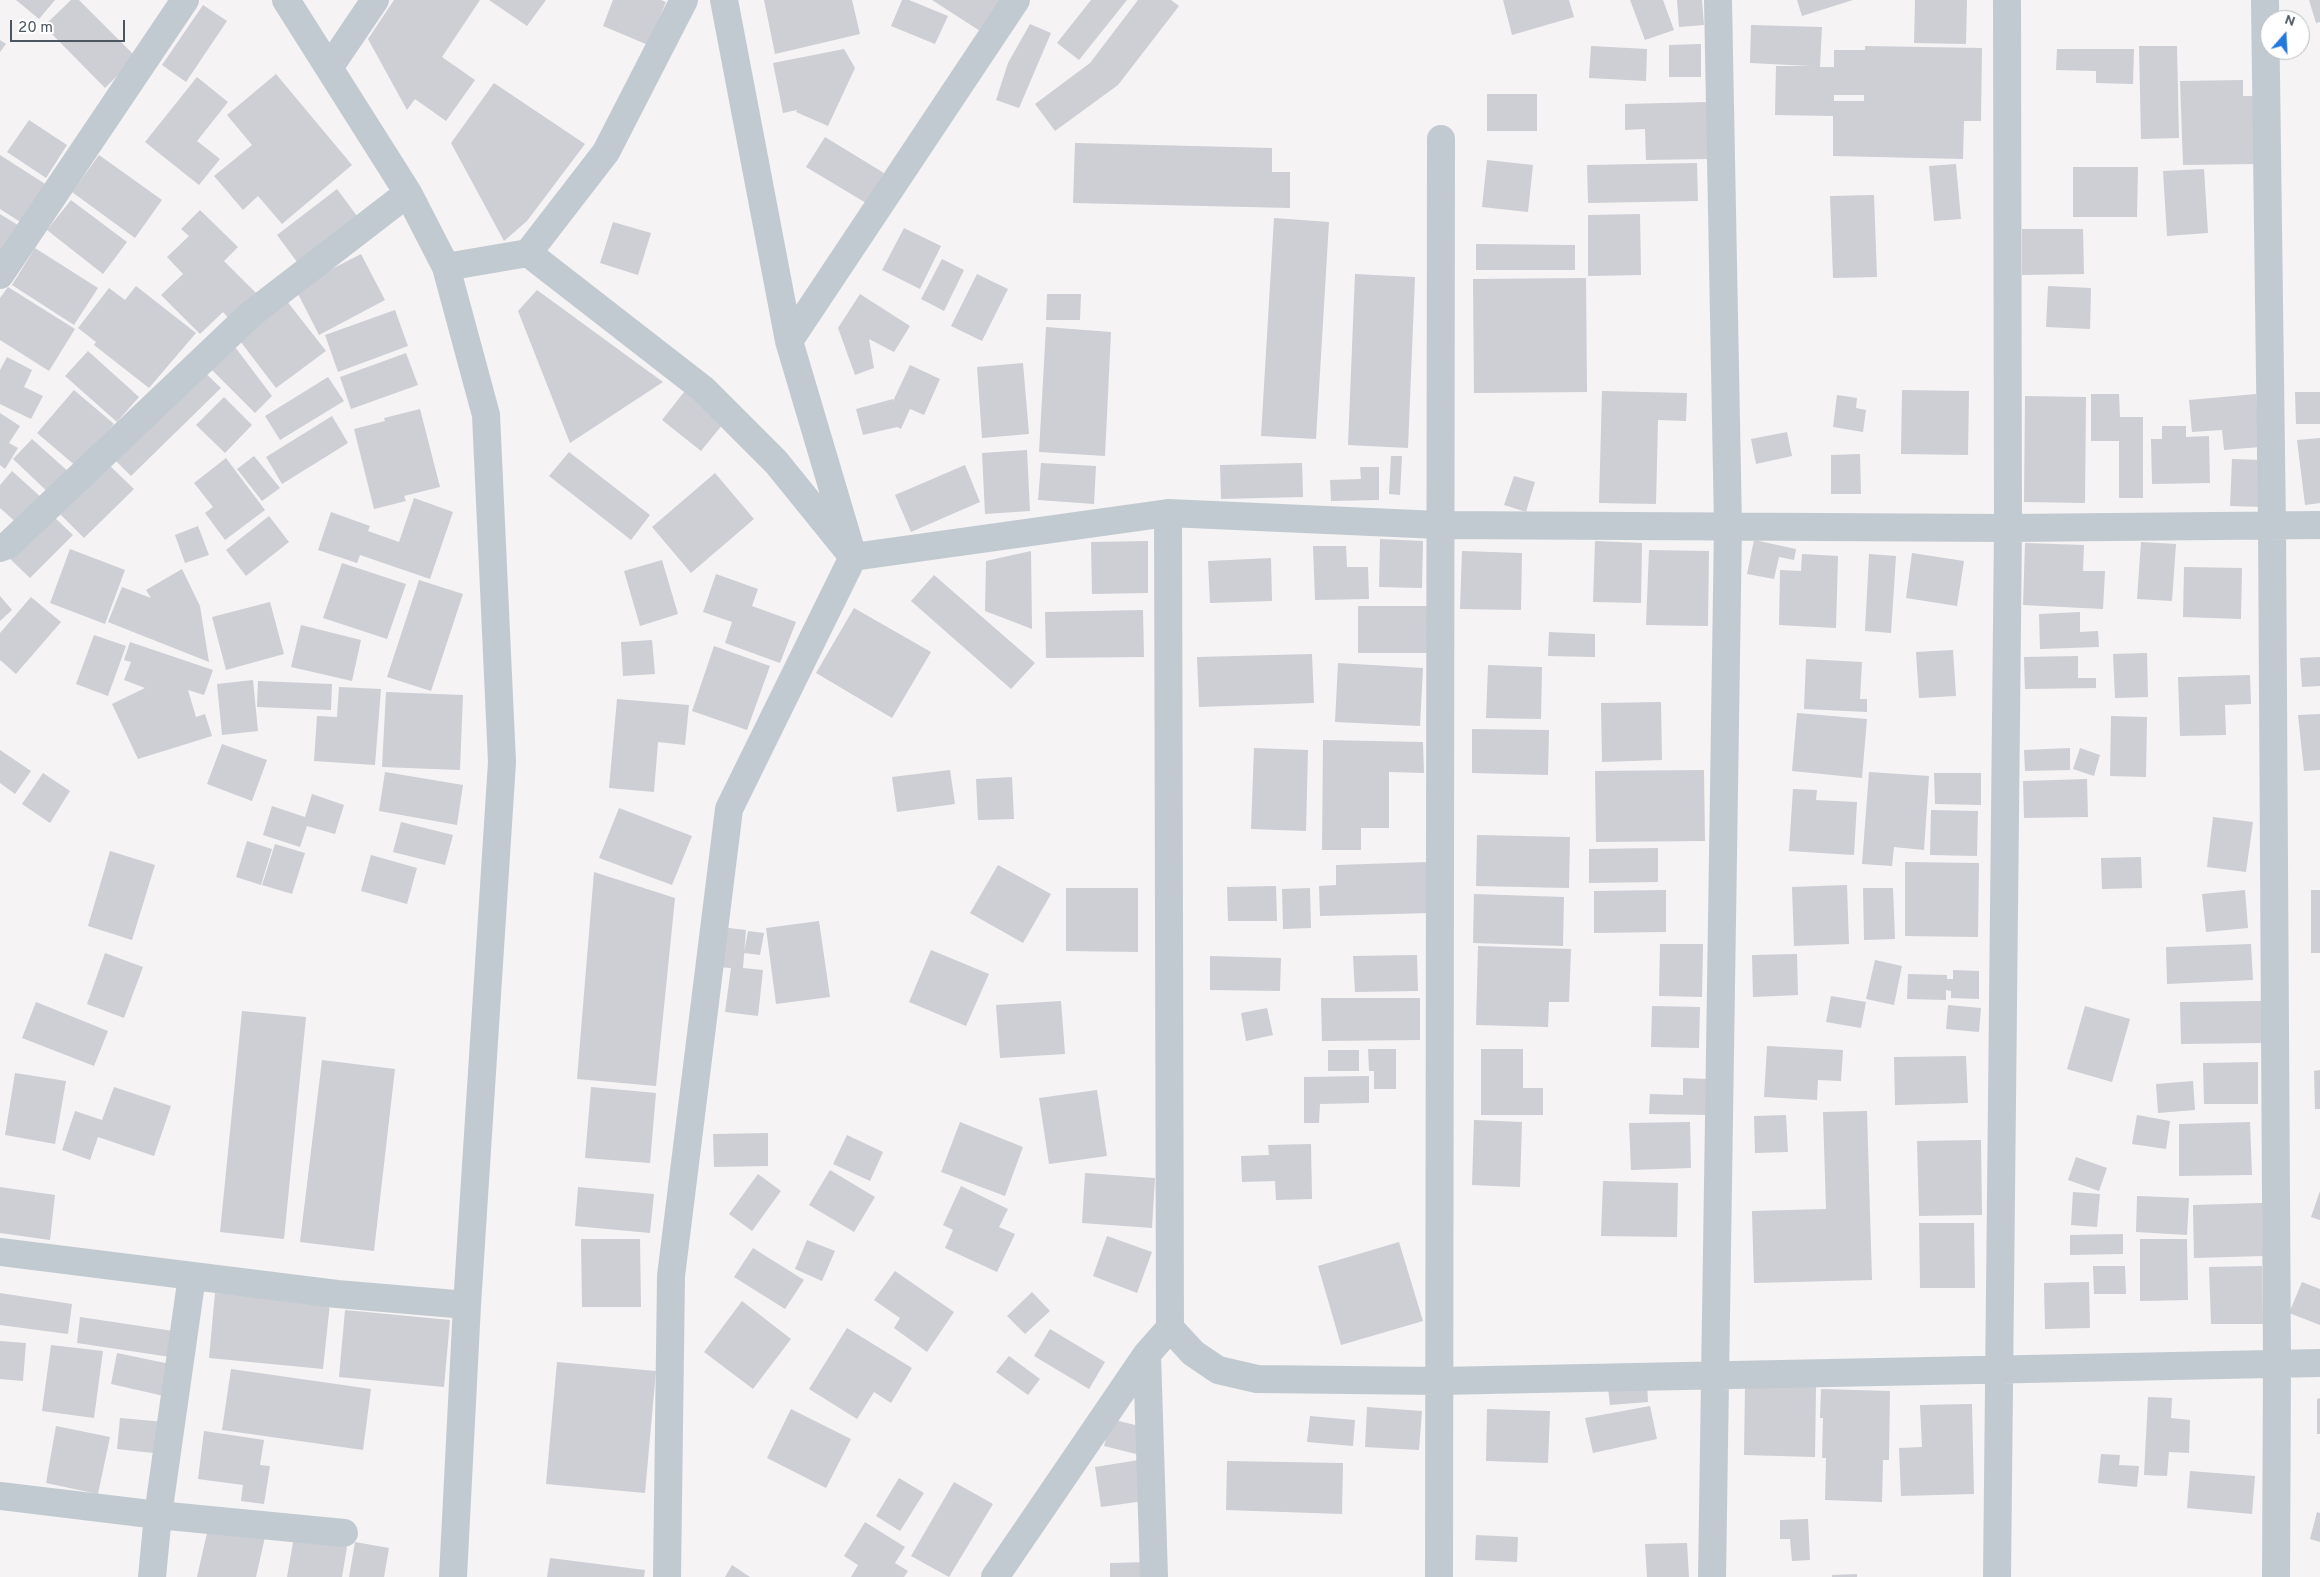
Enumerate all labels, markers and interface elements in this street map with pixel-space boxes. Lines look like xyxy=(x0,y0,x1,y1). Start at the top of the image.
scale bar xyxy=(12,10,128,42)
north arrow xyxy=(2260,10,2310,60)
text: N xyxy=(2282,12,2297,31)
text: 20 m xyxy=(18,19,53,38)

